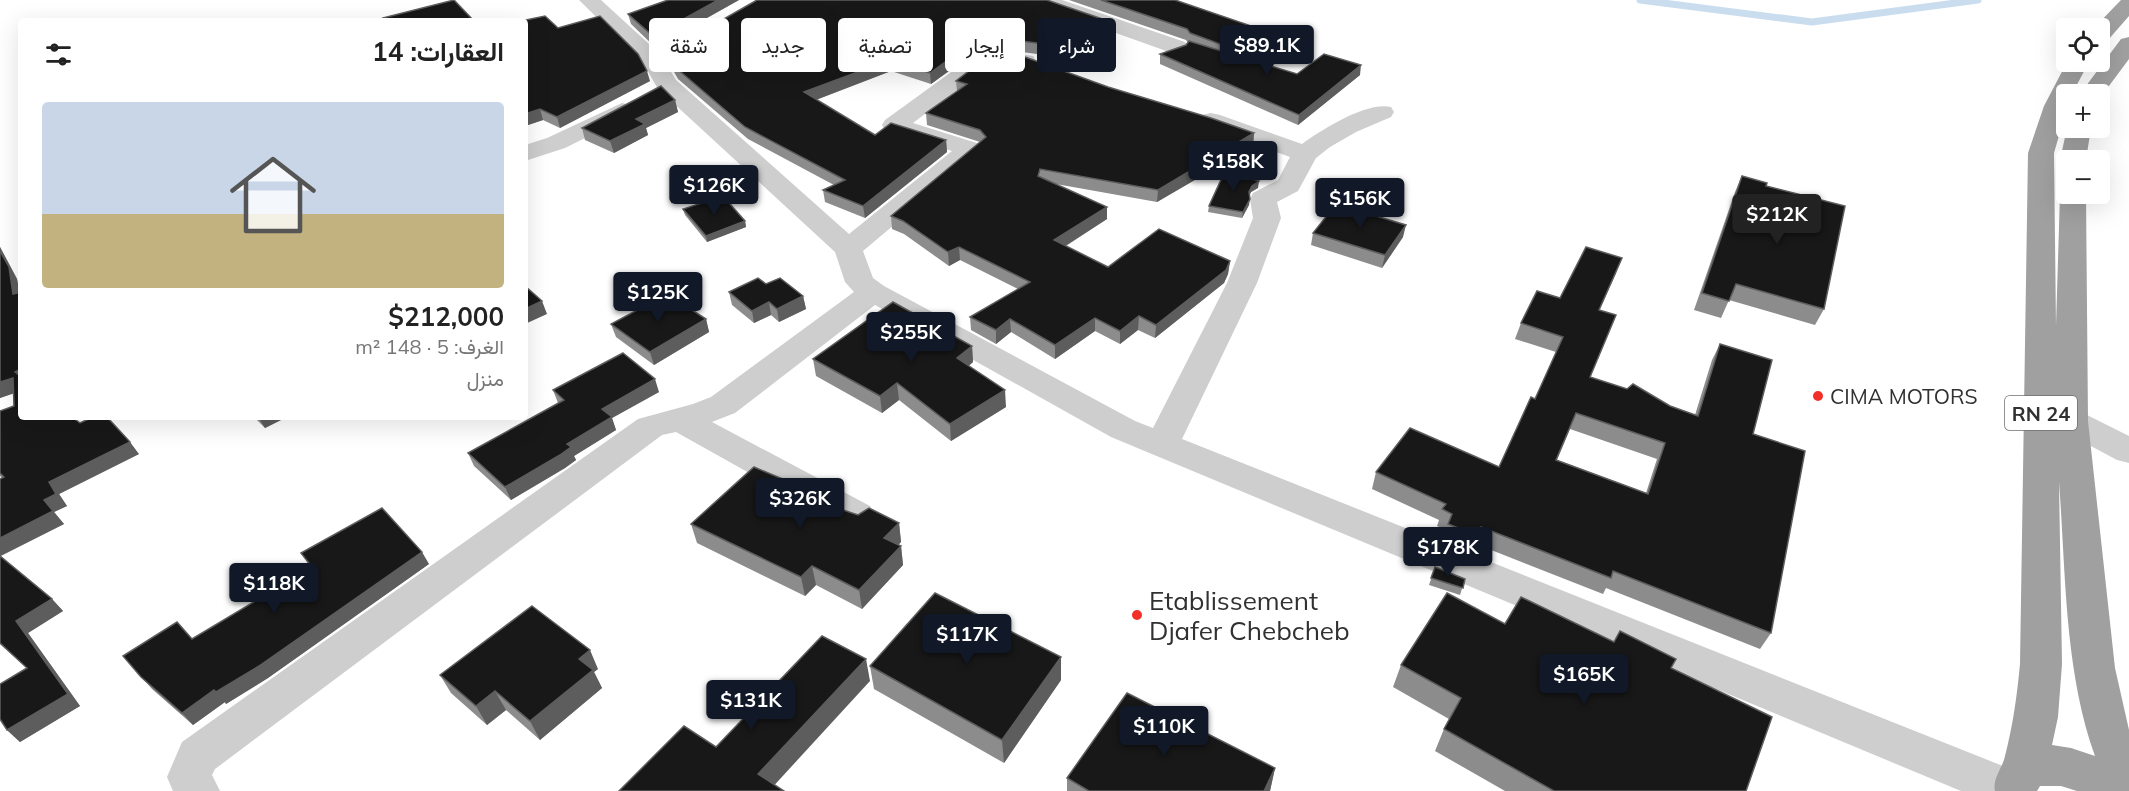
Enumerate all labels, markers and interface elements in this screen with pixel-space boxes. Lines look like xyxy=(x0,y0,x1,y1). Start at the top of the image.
chip: شقة xyxy=(649,18,729,72)
chip: جديد xyxy=(741,18,826,72)
chip: تصفية xyxy=(838,18,933,72)
chip: إيجار xyxy=(945,18,1025,72)
chip: شراء xyxy=(1037,18,1116,72)
map controls xyxy=(2056,18,2110,204)
button: locate xyxy=(2056,18,2110,72)
pin: $89.1K xyxy=(1218,25,1316,76)
text: $89.1K xyxy=(1234,32,1300,57)
text: العقارات: 14 xyxy=(372,35,504,68)
icon: filters xyxy=(42,38,75,71)
button: + xyxy=(2056,84,2110,138)
icon: home xyxy=(219,141,327,249)
pin: $158K xyxy=(1191,141,1275,192)
text: $158K xyxy=(1202,148,1264,173)
button: − xyxy=(2056,150,2110,204)
pin: $126K xyxy=(672,165,756,216)
text: $126K xyxy=(683,172,745,197)
pin: $156K xyxy=(1318,178,1402,229)
text: $156K xyxy=(1329,185,1391,210)
pin: $212K xyxy=(1735,194,1819,245)
text: $212K xyxy=(1746,201,1808,226)
pin: $125K xyxy=(616,272,700,323)
text: $125K xyxy=(627,279,689,304)
text: $212,000 xyxy=(388,300,504,333)
pin: $255K xyxy=(869,312,953,363)
text: $255K xyxy=(880,319,942,344)
text: الغرف: 5 · 148 m² xyxy=(355,334,504,359)
text: منزل xyxy=(467,366,504,391)
place label: CIMA MOTORS xyxy=(1830,383,1978,409)
marker: CIMA MOTORS xyxy=(1811,389,1825,403)
road number: RN 24 xyxy=(2005,396,2077,430)
pin: $326K xyxy=(758,478,842,529)
text: $326K xyxy=(769,485,831,510)
pin: $178K xyxy=(1406,527,1490,578)
text: $178K xyxy=(1417,534,1479,559)
pin: $118K xyxy=(232,563,316,614)
text: $118K xyxy=(243,570,305,595)
place label: Etablissement Djafer Chebcheb xyxy=(1149,584,1350,647)
marker: Etablissement Djafer Chebcheb xyxy=(1130,608,1144,622)
pin: $117K xyxy=(925,614,1009,665)
text: $117K xyxy=(936,621,998,646)
pin: $165K xyxy=(1542,654,1626,705)
text: $165K xyxy=(1553,661,1615,686)
pin: $131K xyxy=(709,680,793,731)
text: $131K xyxy=(720,687,782,712)
pin: $110K xyxy=(1122,706,1206,757)
text: $110K xyxy=(1133,713,1195,738)

